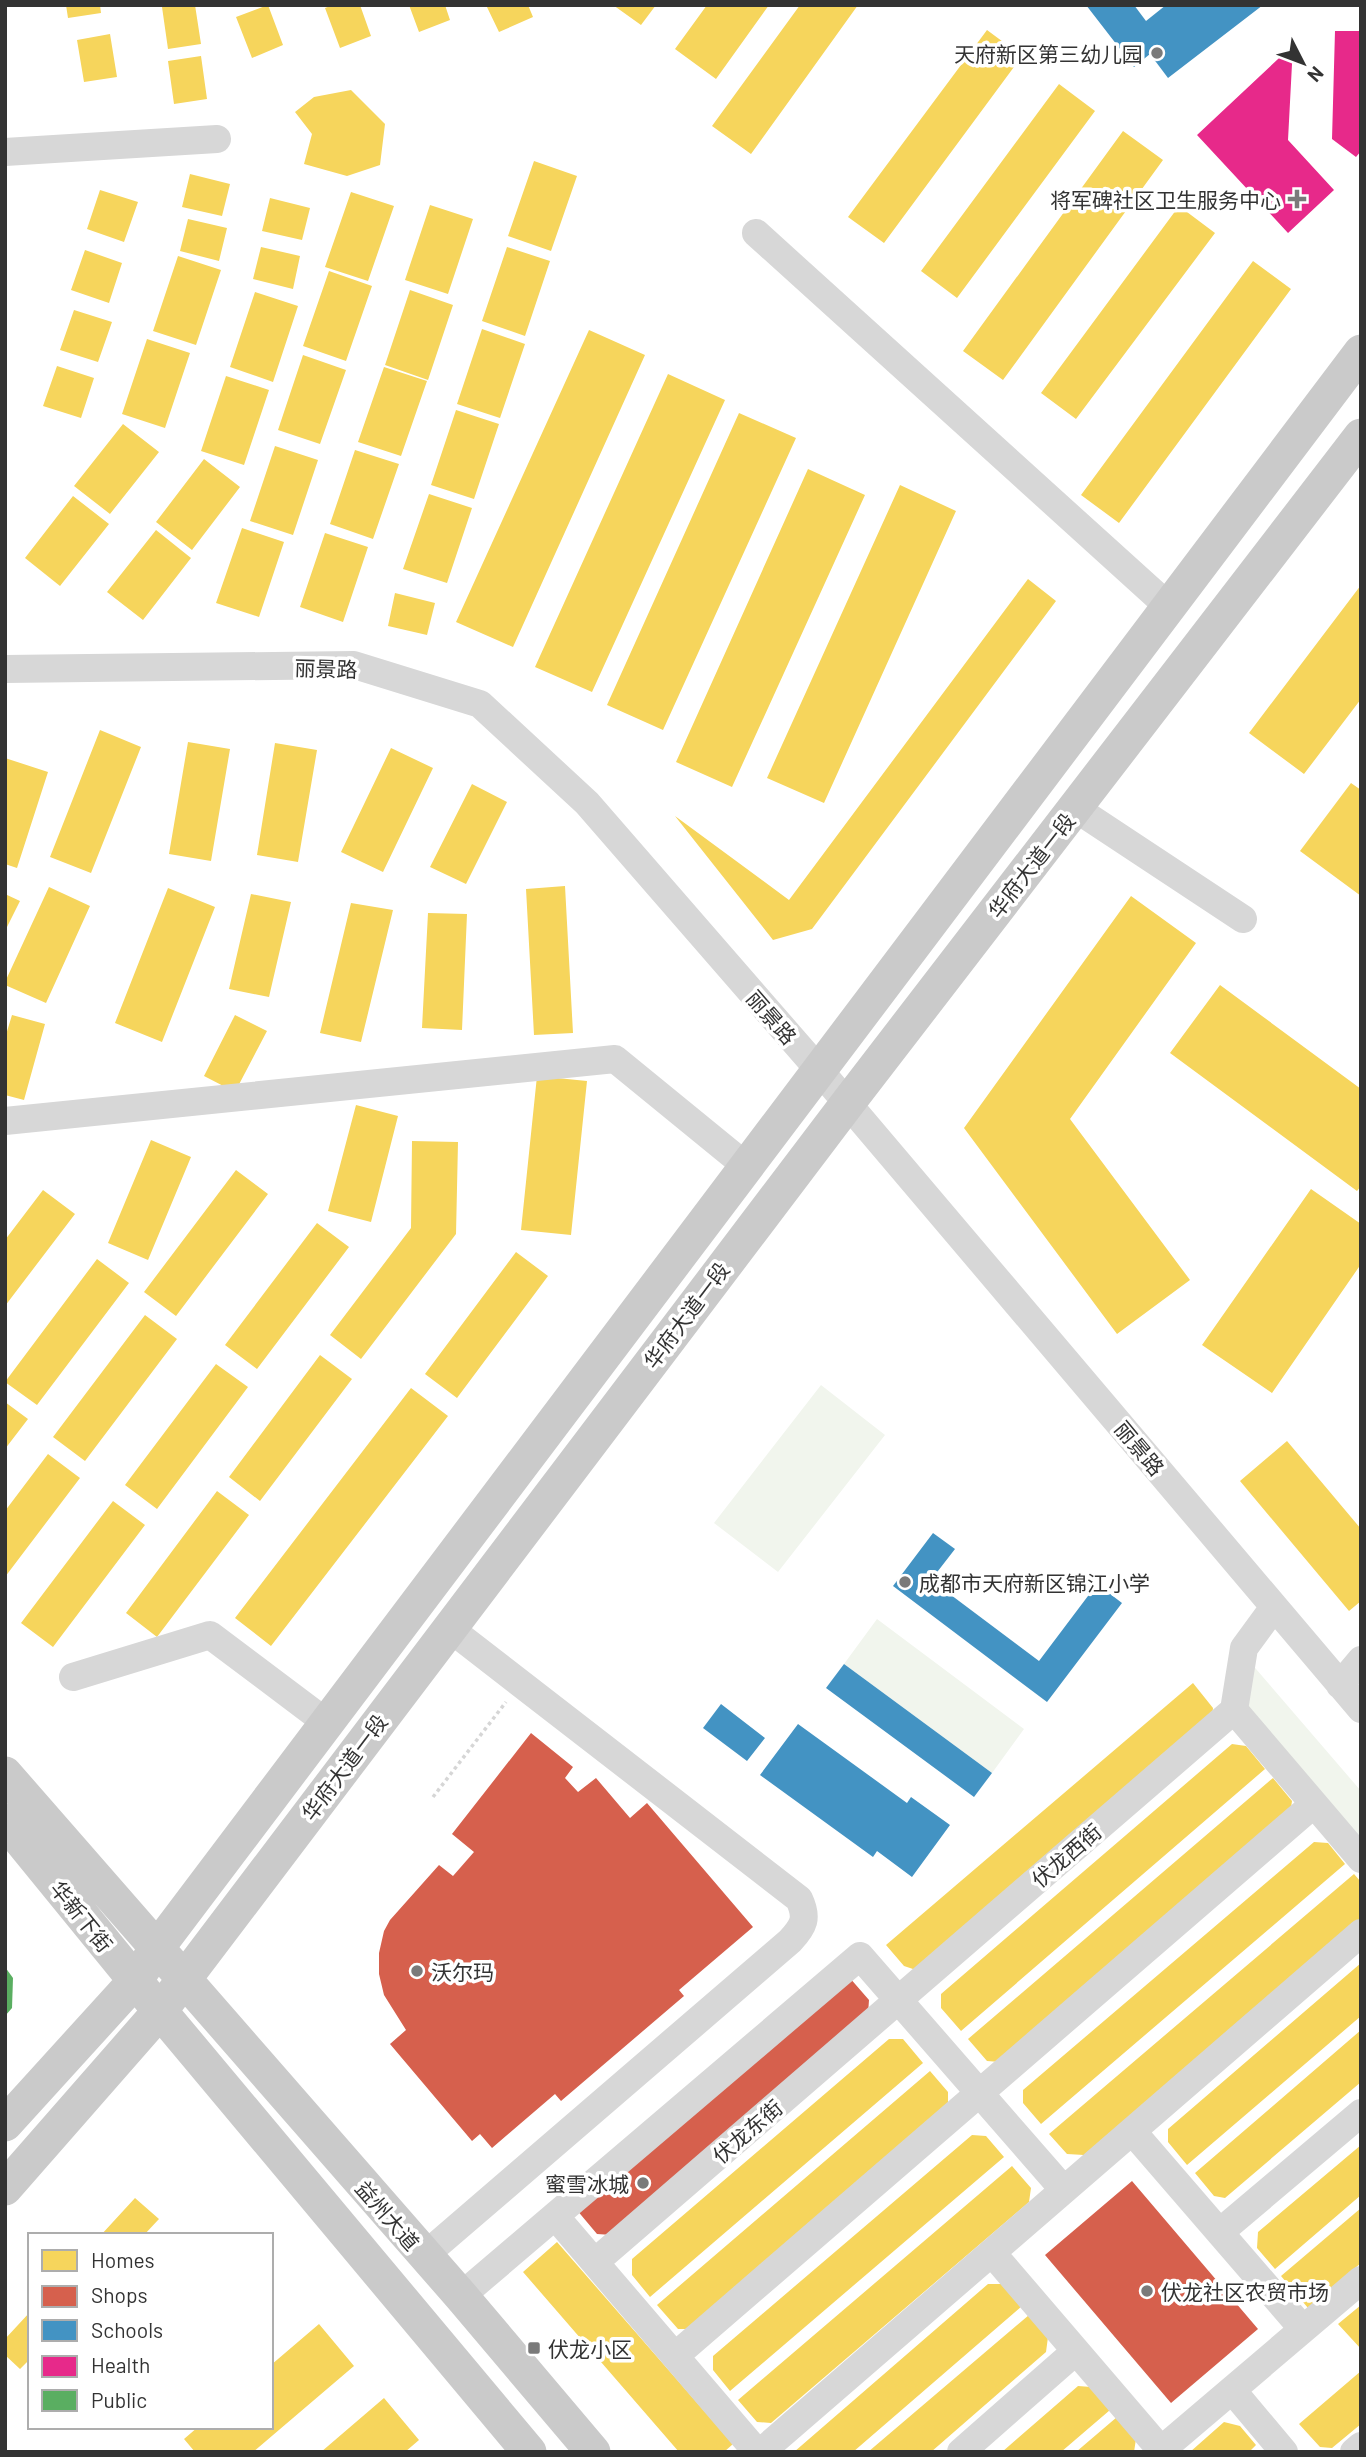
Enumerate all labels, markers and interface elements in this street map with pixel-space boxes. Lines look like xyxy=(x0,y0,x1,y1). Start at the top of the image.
north arrow xyxy=(1268,28,1338,98)
place label: 天府新区第三幼儿园 xyxy=(954,41,1143,66)
marker: 天府新区第三幼儿园 xyxy=(1149,45,1165,61)
text: N xyxy=(1303,62,1329,87)
place label: 将军碑社区卫生服务中心 xyxy=(1050,187,1281,212)
marker: 将军碑社区卫生服务中心 xyxy=(1287,189,1307,209)
street label: 丽景路 xyxy=(294,654,358,682)
street label: 华府大道一段 xyxy=(982,808,1080,922)
street label: 丽景路 xyxy=(742,985,802,1049)
street label: 华府大道一段 xyxy=(638,1257,734,1373)
street label: 丽景路 xyxy=(1110,1416,1170,1480)
place label: 成都市天府新区锦江小学 xyxy=(919,1570,1150,1595)
marker: 成都市天府新区锦江小学 xyxy=(897,1574,913,1590)
street label: 华府大道一段 xyxy=(296,1709,392,1825)
street label: 伏龙西街 xyxy=(1026,1818,1106,1892)
street label: 华新下街 xyxy=(46,1875,118,1957)
place label: 沃尔玛 xyxy=(431,1959,494,1984)
marker: 沃尔玛 xyxy=(409,1963,425,1979)
street label: 伏龙东街 xyxy=(707,2094,787,2168)
place label: 蜜雪冰城 xyxy=(545,2171,629,2196)
street label: 益州大道 xyxy=(351,2175,425,2255)
marker: 蜜雪冰城 xyxy=(635,2175,651,2191)
legend xyxy=(28,2233,273,2429)
text: Homes xyxy=(91,2247,155,2272)
place label: 伏龙社区农贸市场 xyxy=(1161,2279,1329,2304)
text: Shops xyxy=(91,2282,148,2307)
marker: 伏龙社区农贸市场 xyxy=(1139,2283,1155,2299)
text: Schools xyxy=(91,2317,163,2342)
place label: 伏龙小区 xyxy=(548,2336,632,2361)
marker: 伏龙小区 xyxy=(526,2340,542,2356)
text: Health xyxy=(91,2352,150,2377)
text: Public xyxy=(91,2387,147,2412)

